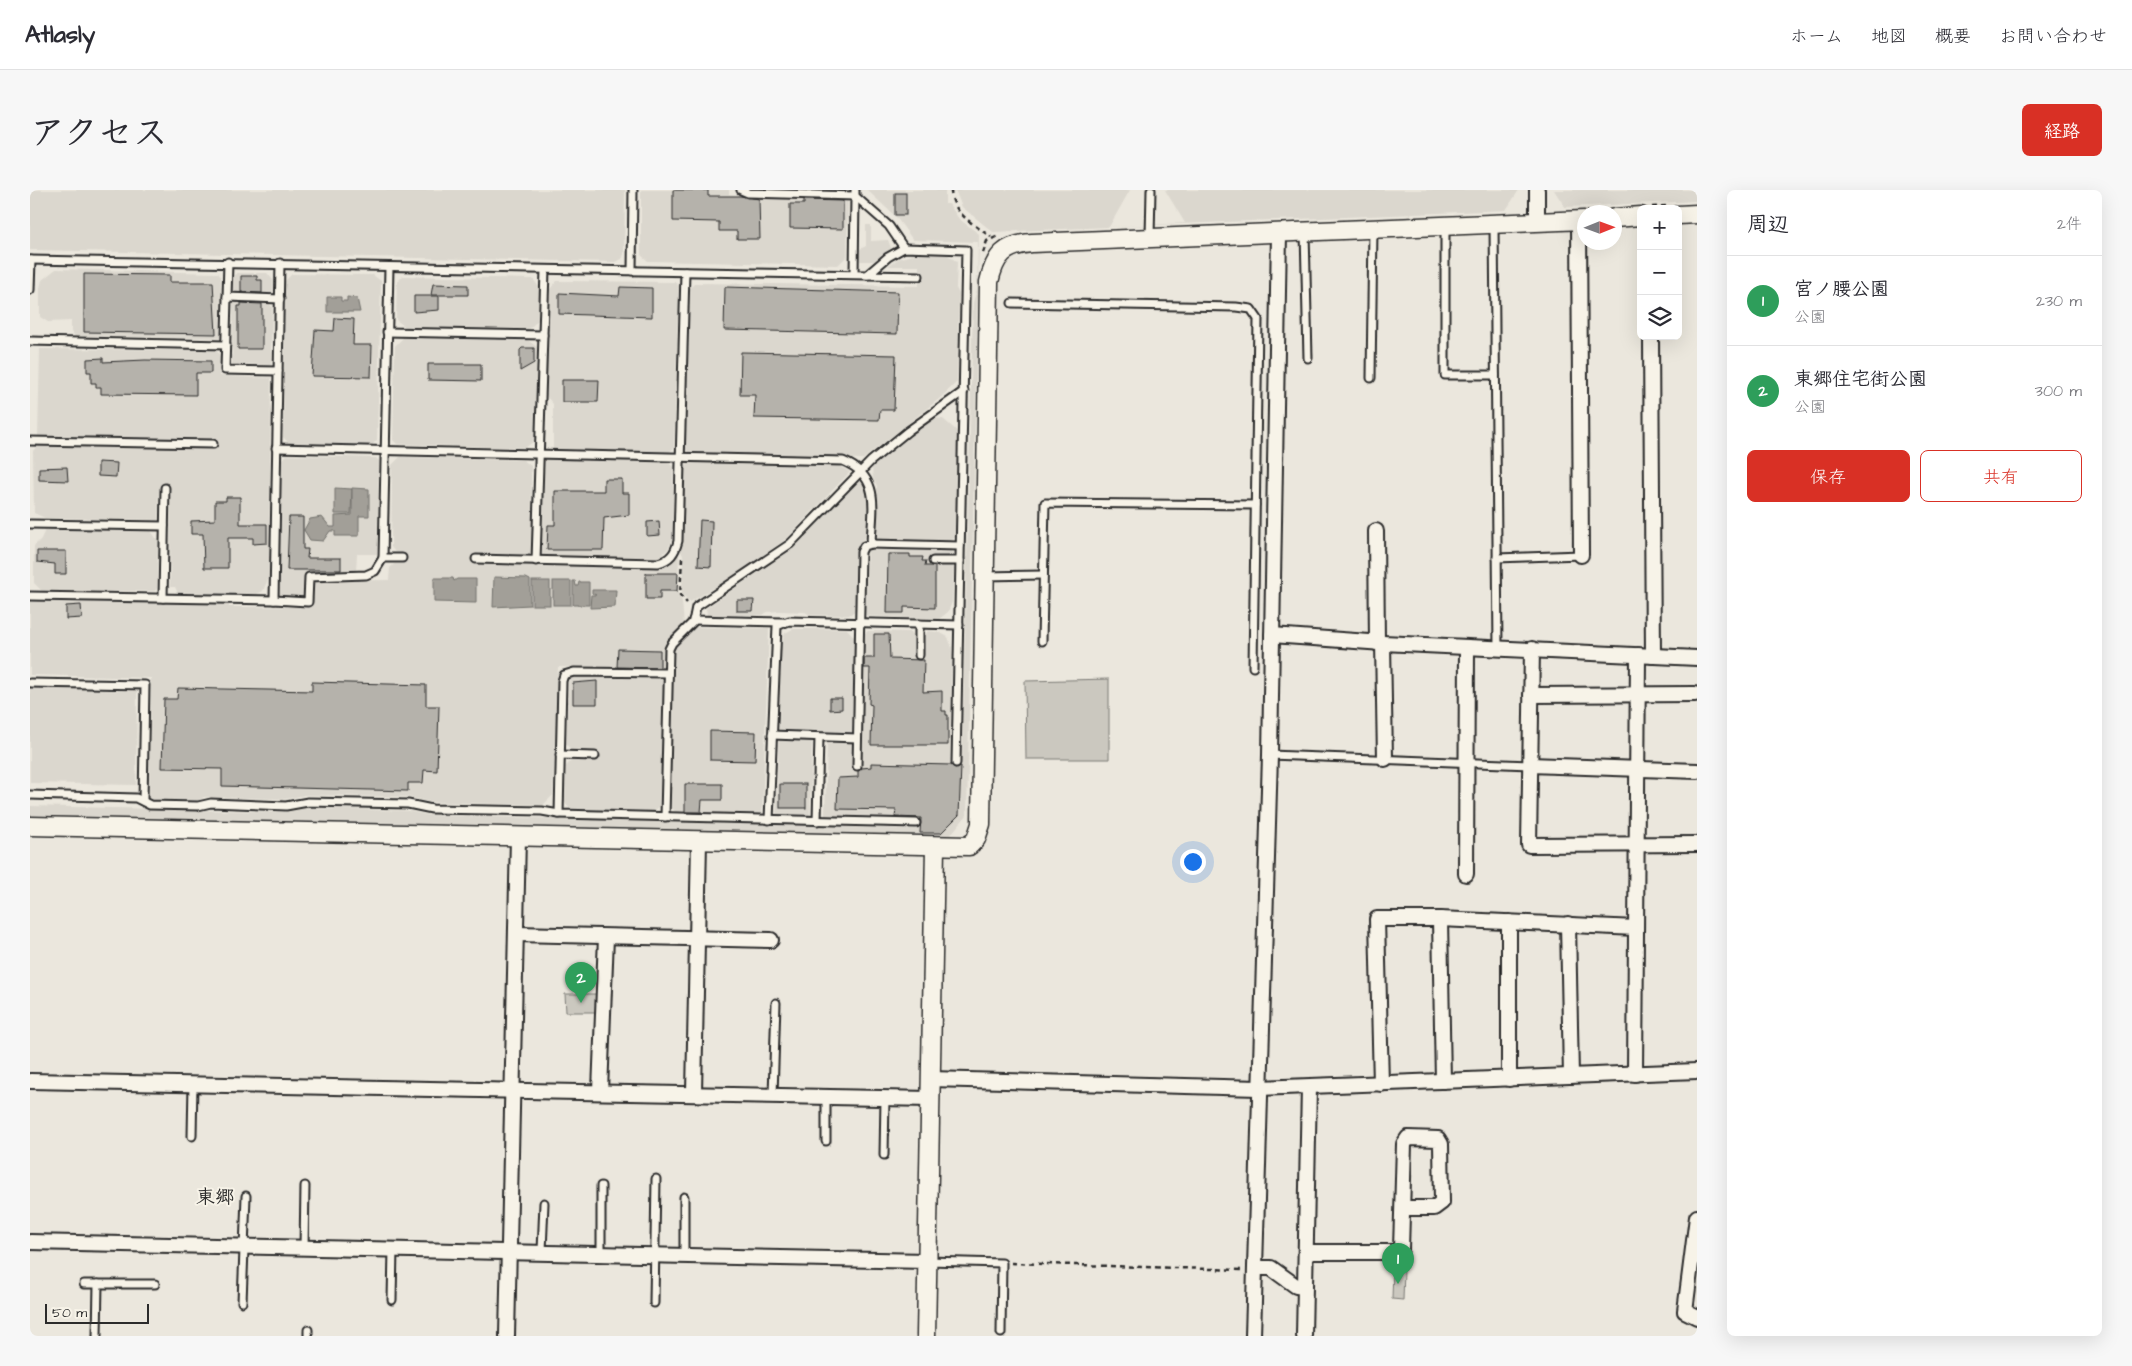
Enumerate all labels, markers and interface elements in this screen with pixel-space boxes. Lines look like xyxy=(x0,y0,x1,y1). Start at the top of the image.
text: Atlasly xyxy=(25,18,95,52)
text: ホーム xyxy=(1790,24,1843,49)
text: 地図 xyxy=(1871,24,1907,49)
text: 概要 xyxy=(1935,24,1971,49)
text: お問い合わせ xyxy=(1999,24,2107,49)
button: 経路 xyxy=(2022,104,2102,156)
text: アクセス xyxy=(30,109,168,158)
north arrow xyxy=(1577,205,1622,250)
map controls xyxy=(1637,205,1682,340)
button: + xyxy=(1637,205,1682,250)
text: 周辺 xyxy=(1747,210,1789,239)
text: 2件 xyxy=(2057,213,2082,235)
button: − xyxy=(1637,250,1682,295)
text: 宮ノ腰公園 xyxy=(1794,276,1889,303)
text: 1 xyxy=(1762,290,1764,312)
text: 230 m xyxy=(2036,290,2082,312)
button: layers xyxy=(1637,295,1682,340)
text: 公園 xyxy=(1794,306,1826,328)
text: 東郷住宅街公園 xyxy=(1794,366,1927,393)
text: 2 xyxy=(1758,380,1768,402)
text: 300 m xyxy=(2035,380,2082,402)
text: 公園 xyxy=(1794,396,1826,418)
button: 保存 xyxy=(1747,450,1910,502)
button: 共有 xyxy=(1920,450,2082,502)
your location xyxy=(1180,849,1206,875)
pin: 2 xyxy=(565,962,597,1003)
district label: 東郷 xyxy=(196,1184,234,1211)
pin: 1 xyxy=(1382,1243,1414,1284)
scale bar xyxy=(45,1301,149,1324)
text: 50 m xyxy=(52,1303,87,1323)

